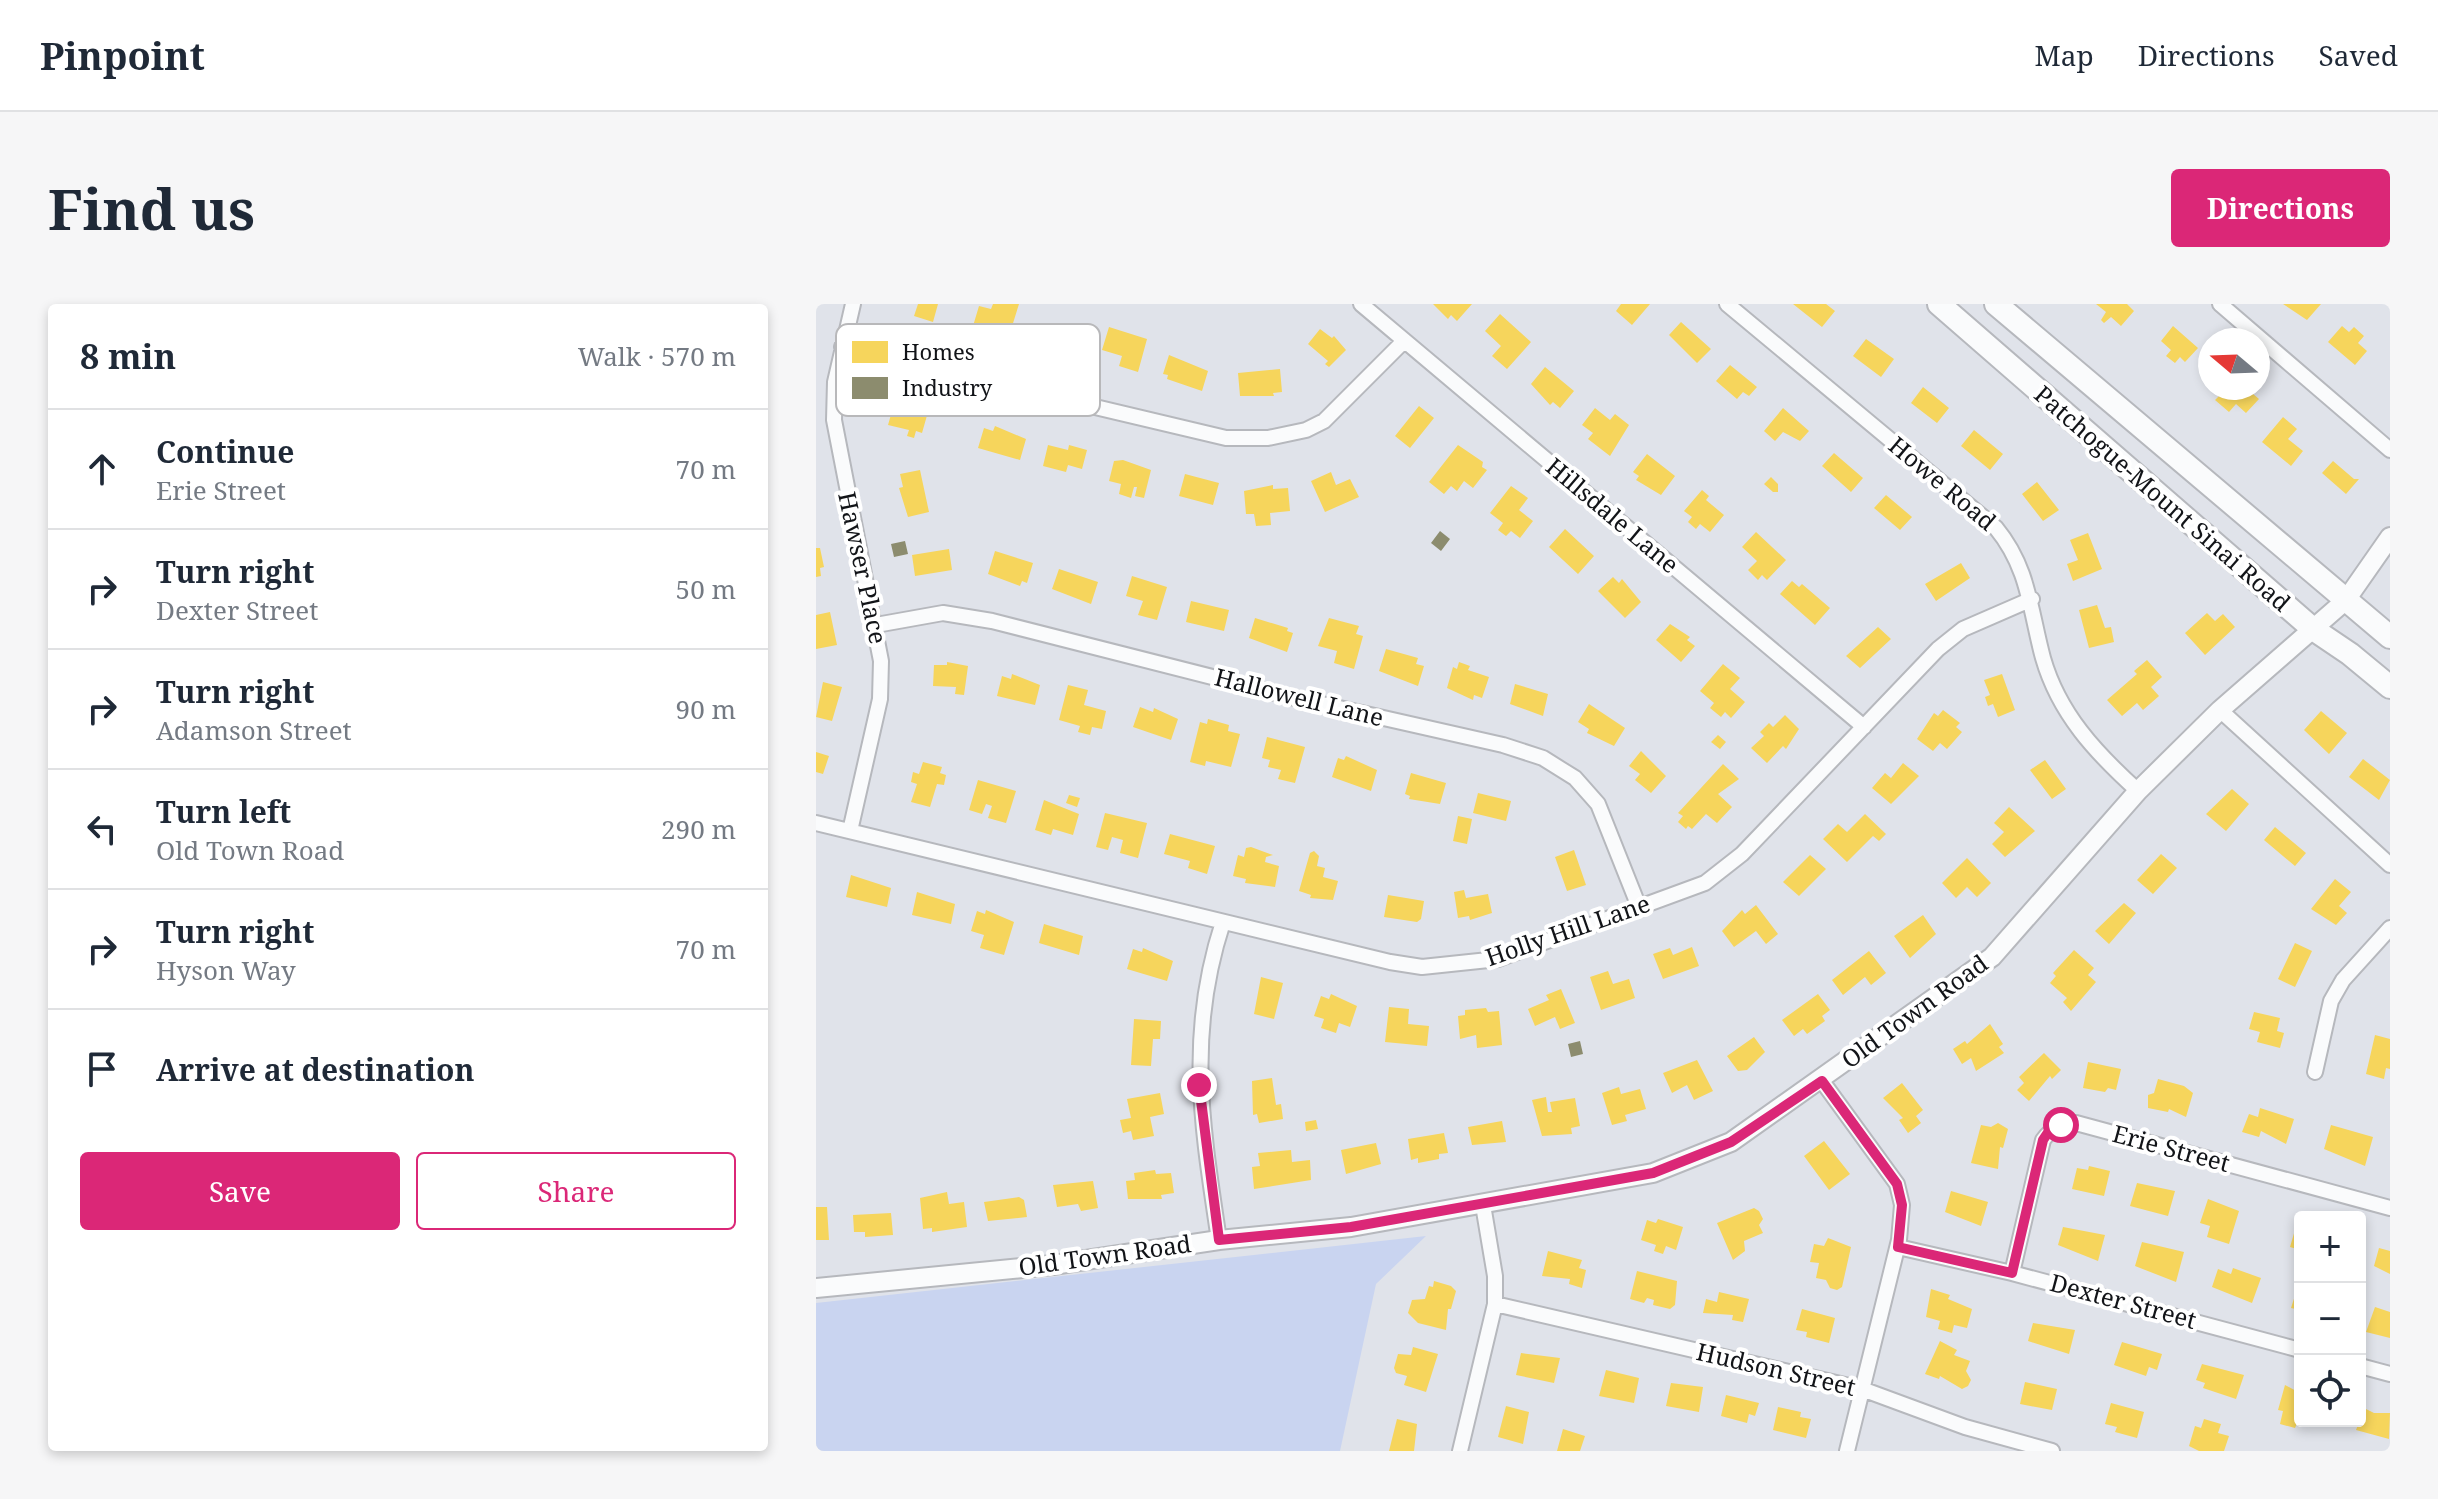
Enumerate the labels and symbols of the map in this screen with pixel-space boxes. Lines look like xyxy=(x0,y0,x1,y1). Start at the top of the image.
legend xyxy=(836,324,1100,416)
north arrow xyxy=(2198,328,2270,400)
text: Homes xyxy=(902,336,975,366)
text: Industry xyxy=(902,372,993,402)
street label: Patchogue-Mount Sinai Road xyxy=(2028,377,2298,618)
street label: Howe Road xyxy=(1882,428,2004,538)
street label: Hillsdale Lane xyxy=(1540,450,1686,580)
street label: Hawser Place xyxy=(831,489,896,647)
street label: Hallowell Lane xyxy=(1212,660,1387,733)
street label: Holly Hill Lane xyxy=(1481,886,1654,973)
street label: Old Town Road xyxy=(1834,946,1994,1075)
route end xyxy=(1181,1067,1217,1103)
route start xyxy=(2043,1107,2079,1143)
street label: Erie Street xyxy=(2109,1116,2234,1179)
street label: Old Town Road xyxy=(1016,1226,1193,1283)
street label: Dexter Street xyxy=(2047,1265,2200,1336)
street label: Hudson Street xyxy=(1694,1334,1859,1403)

